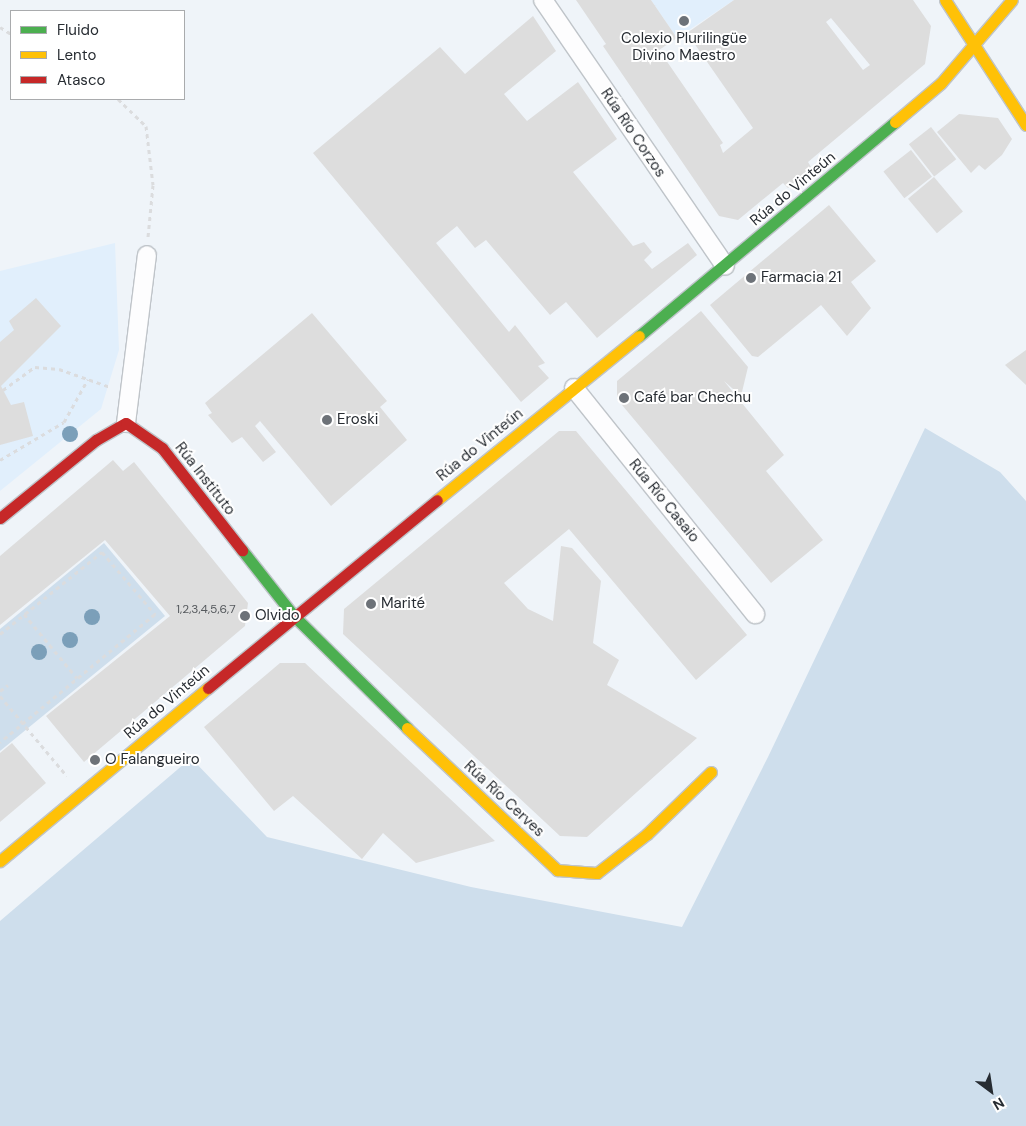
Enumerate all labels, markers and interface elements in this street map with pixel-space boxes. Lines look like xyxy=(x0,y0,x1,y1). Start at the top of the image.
legend xyxy=(10,10,185,100)
marker: Colexio Plurilingüe Divino Maestro xyxy=(678,15,690,27)
text: Fluido xyxy=(57,20,99,40)
place label: Colexio Plurilingüe Divino Maestro xyxy=(621,29,747,64)
text: Lento xyxy=(57,45,96,65)
text: Atasco xyxy=(57,70,105,90)
street label: Rúa Río Corzos xyxy=(597,85,669,181)
street label: Rúa do Vinteún xyxy=(747,148,839,230)
place label: Farmacia 21 xyxy=(761,269,841,287)
marker: Farmacia 21 xyxy=(745,272,757,284)
place label: Café bar Chechu xyxy=(634,389,751,407)
marker: Café bar Chechu xyxy=(618,392,630,404)
street label: Rúa do Vinteún xyxy=(433,405,527,485)
place label: Eroski xyxy=(337,411,378,429)
marker: Eroski xyxy=(321,414,333,426)
street label: Rúa Instituto xyxy=(171,439,239,519)
street label: Rúa Río Casaio xyxy=(625,456,703,546)
place label: Marité xyxy=(381,595,425,613)
marker: Marité xyxy=(365,598,377,610)
house number: 1,2,3,4,5,6,7 xyxy=(176,603,236,617)
place label: Olvido xyxy=(255,607,300,625)
marker: Olvido xyxy=(239,610,251,622)
street label: Rúa do Vinteún xyxy=(121,661,213,743)
place label: O Falangueiro xyxy=(105,751,200,769)
marker: O Falangueiro xyxy=(89,754,101,766)
street label: Rúa Río Cerves xyxy=(460,757,548,841)
north arrow xyxy=(966,1066,1016,1116)
text: N xyxy=(990,1094,1008,1114)

